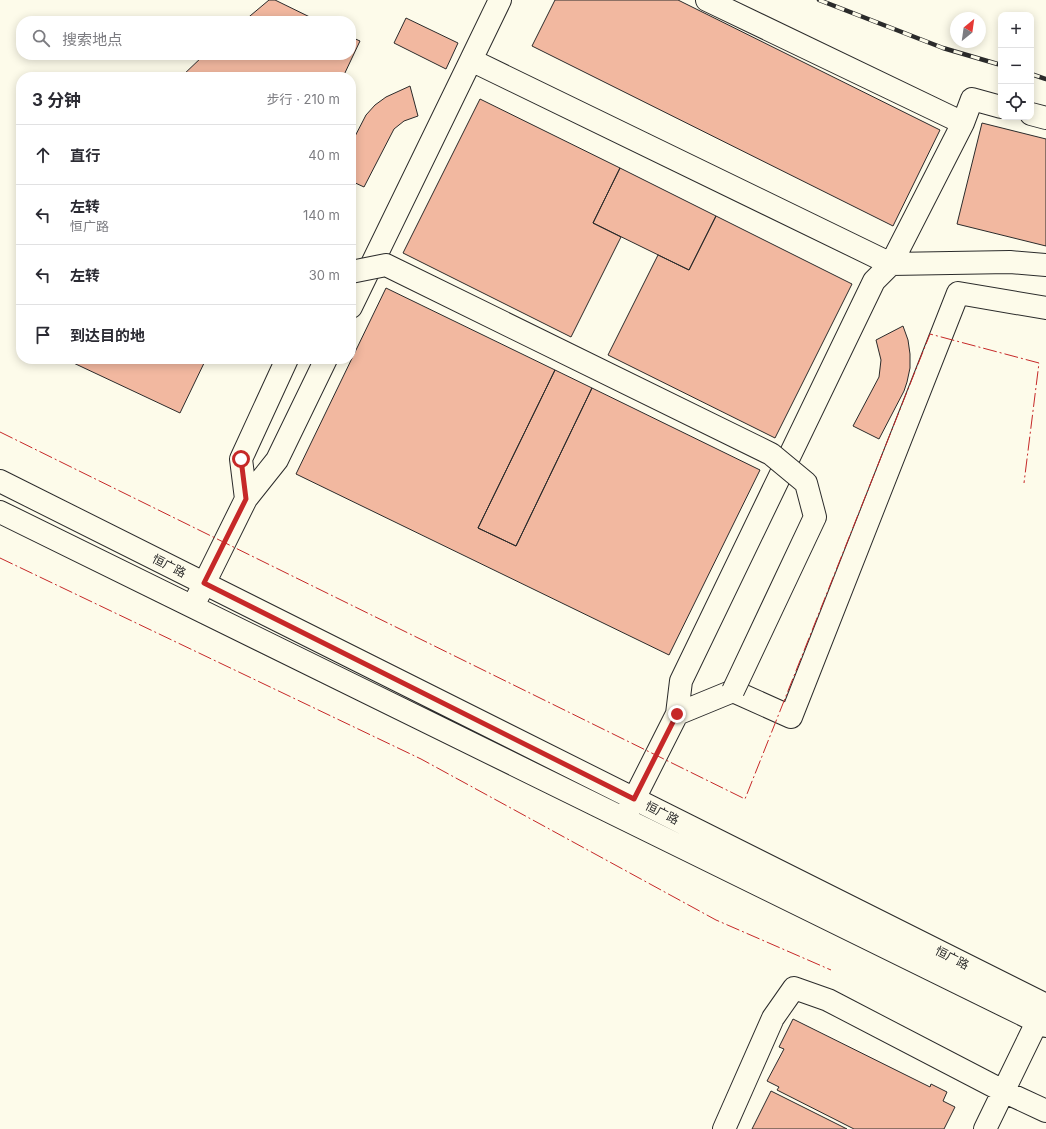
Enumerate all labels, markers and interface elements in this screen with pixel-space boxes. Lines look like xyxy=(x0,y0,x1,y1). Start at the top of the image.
north arrow xyxy=(950,12,986,48)
map controls xyxy=(998,12,1034,120)
button: + xyxy=(998,12,1034,48)
search box xyxy=(16,16,356,60)
icon: search xyxy=(30,27,52,49)
text: 搜索地点 xyxy=(62,30,122,49)
button: − xyxy=(998,48,1034,84)
button: locate xyxy=(998,84,1034,120)
text: 3 分钟 xyxy=(32,90,81,110)
text: 步行 · 210 m xyxy=(266,91,340,107)
icon: ahead xyxy=(32,144,54,166)
text: 直行 xyxy=(70,146,100,165)
text: 40 m xyxy=(308,147,340,163)
text: 左转 xyxy=(70,197,100,216)
icon: left xyxy=(32,204,54,226)
text: 140 m xyxy=(303,207,340,223)
text: 恒广路 xyxy=(70,218,109,234)
icon: left xyxy=(32,264,54,286)
text: 左转 xyxy=(70,266,100,285)
text: 30 m xyxy=(309,267,340,283)
icon: arrive xyxy=(32,324,54,346)
text: 到达目的地 xyxy=(70,326,145,345)
route start xyxy=(232,450,250,468)
street label: 恒广路 xyxy=(150,551,189,580)
route end xyxy=(668,705,686,723)
street label: 恒广路 xyxy=(643,798,682,827)
street label: 恒广路 xyxy=(933,943,972,972)

